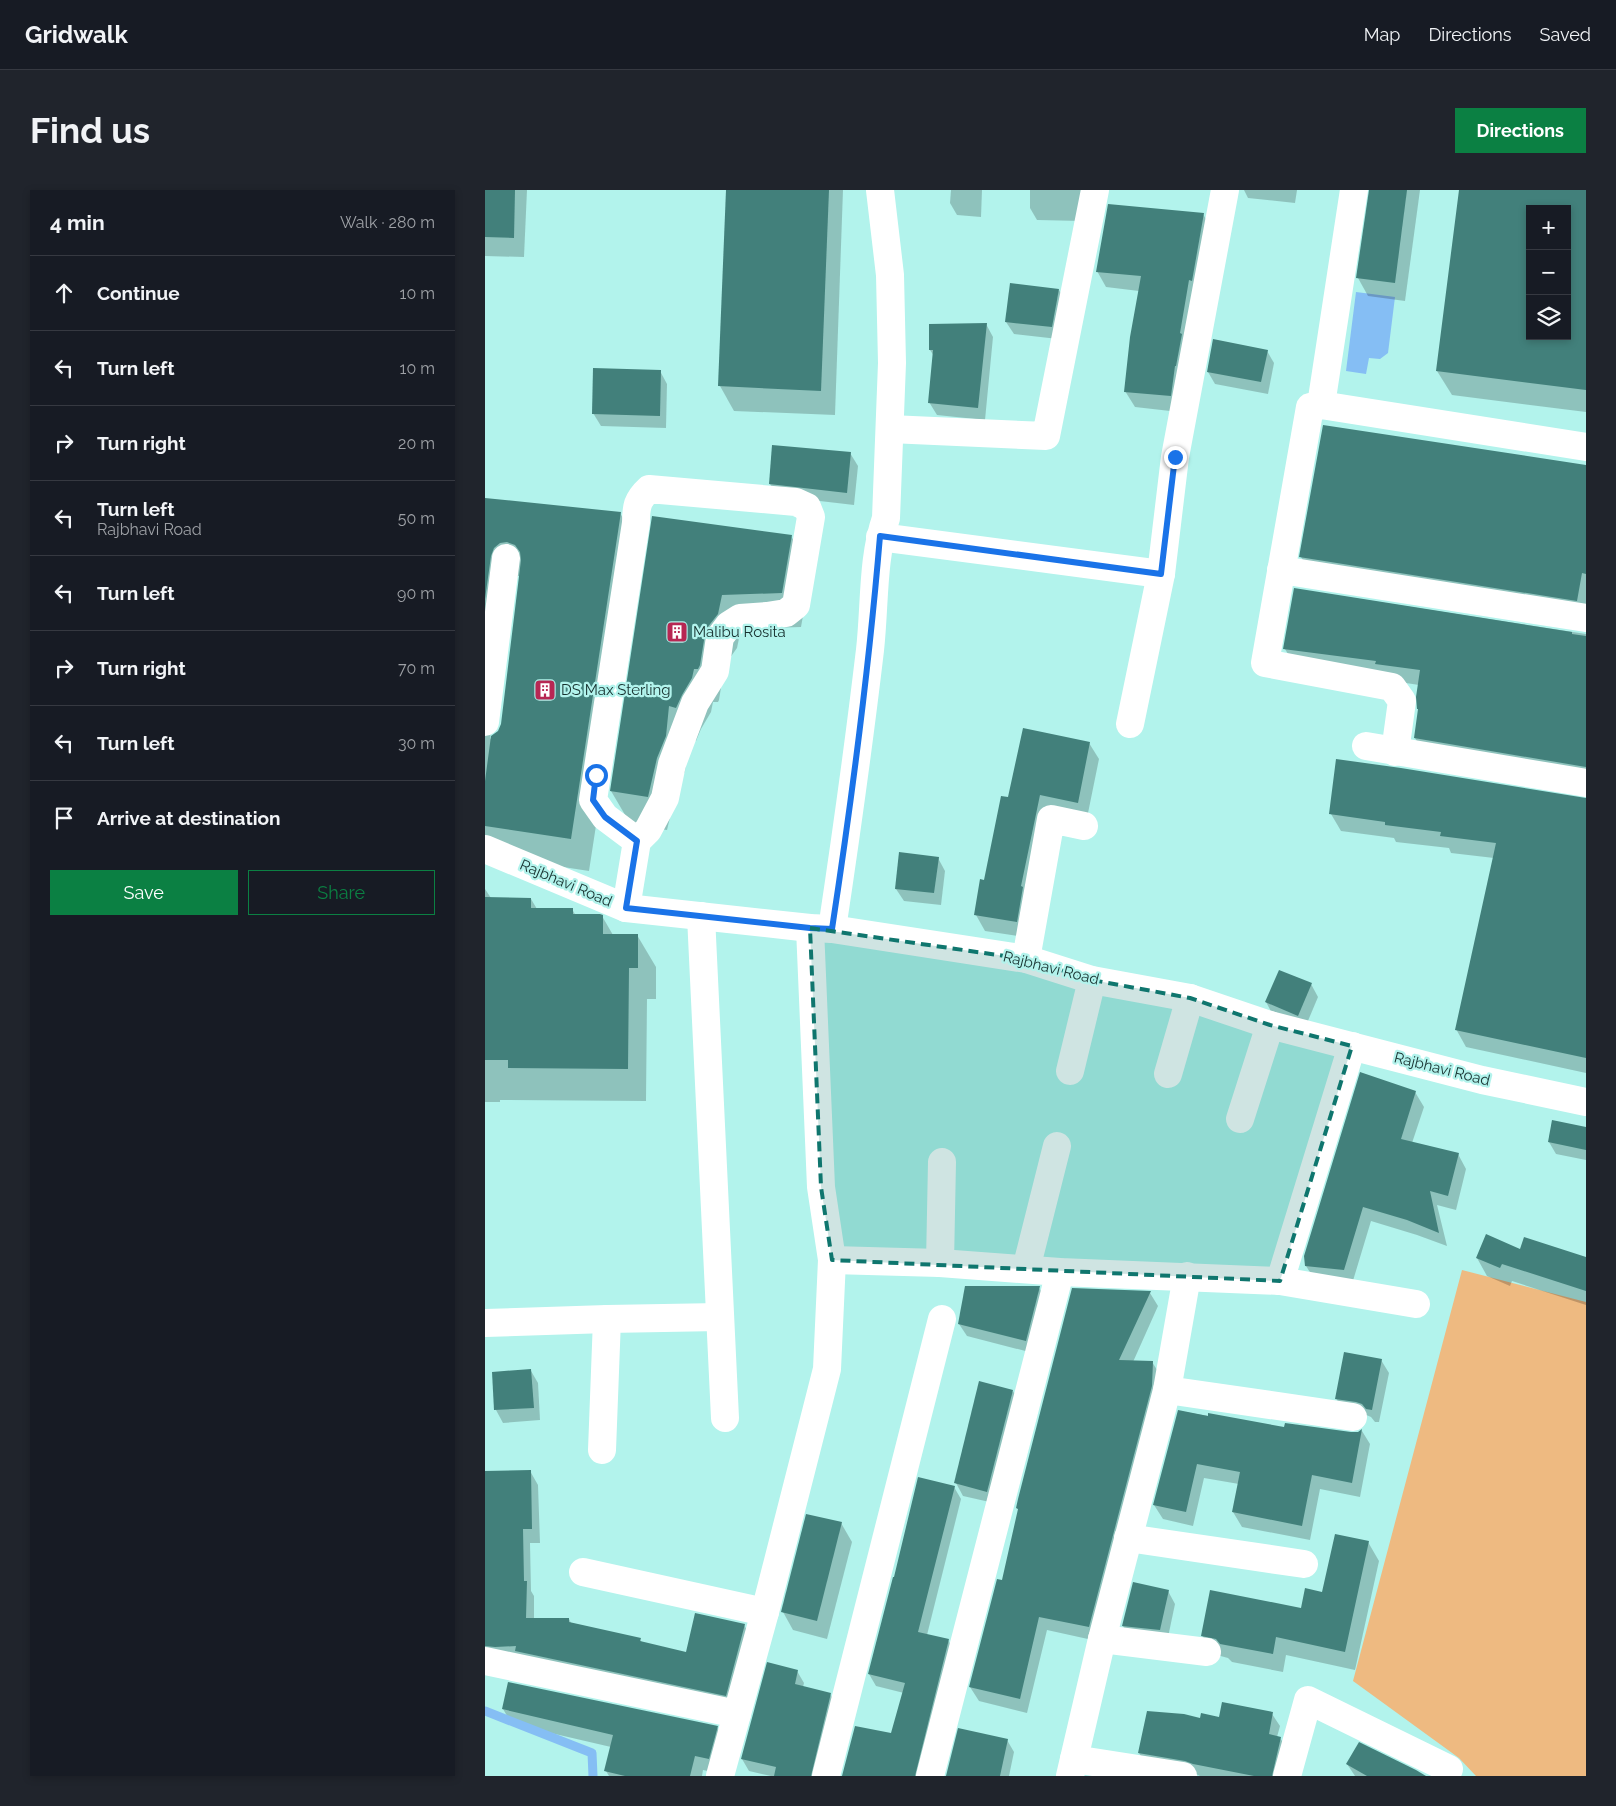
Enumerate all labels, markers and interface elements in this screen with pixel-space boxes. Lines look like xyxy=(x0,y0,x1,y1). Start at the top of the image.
text: Gridwalk xyxy=(25,20,128,49)
text: Map xyxy=(1364,24,1400,45)
text: Directions xyxy=(1428,24,1512,45)
text: Saved xyxy=(1540,24,1591,45)
button: Directions xyxy=(1455,108,1586,153)
text: Find us xyxy=(30,110,150,151)
map controls xyxy=(1526,205,1571,340)
button: + xyxy=(1526,205,1571,250)
text: 4 min xyxy=(50,210,105,235)
text: Walk · 280 m xyxy=(340,213,435,232)
button: − xyxy=(1526,250,1571,295)
icon: ahead xyxy=(50,279,78,307)
text: Continue xyxy=(97,282,180,304)
text: 10 m xyxy=(400,284,435,303)
button: layers xyxy=(1526,295,1571,340)
icon: left xyxy=(50,354,78,382)
text: Turn left xyxy=(97,357,174,379)
text: 10 m xyxy=(400,359,435,378)
icon: right xyxy=(50,429,78,457)
text: Turn right xyxy=(97,432,186,454)
text: 20 m xyxy=(398,434,435,453)
route end xyxy=(1164,446,1187,469)
text: Turn left xyxy=(97,498,174,520)
icon: left xyxy=(50,504,78,532)
text: 50 m xyxy=(398,509,435,528)
text: Rajbhavi Road xyxy=(97,520,202,539)
icon: left xyxy=(50,579,78,607)
text: Turn left xyxy=(97,582,174,604)
text: 90 m xyxy=(397,584,435,603)
building icon: Malibu Rosita xyxy=(665,620,689,644)
place label: Malibu Rosita xyxy=(693,623,786,641)
icon: right xyxy=(50,654,78,682)
text: Turn right xyxy=(97,657,186,679)
text: 70 m xyxy=(398,659,435,678)
building icon: DS Max Sterling xyxy=(533,678,557,702)
place label: DS Max Sterling xyxy=(561,681,671,699)
icon: left xyxy=(50,729,78,757)
text: Turn left xyxy=(97,732,174,754)
text: 30 m xyxy=(398,734,435,753)
route start xyxy=(585,764,608,787)
icon: arrive xyxy=(50,804,78,832)
text: Arrive at destination xyxy=(97,807,281,829)
street label: Rajbhavi Road xyxy=(517,856,615,910)
button: Save xyxy=(50,870,238,915)
button: Share xyxy=(248,870,435,915)
street label: Rajbhavi Road xyxy=(1001,947,1101,989)
street label: Rajbhavi Road xyxy=(1392,1048,1492,1090)

